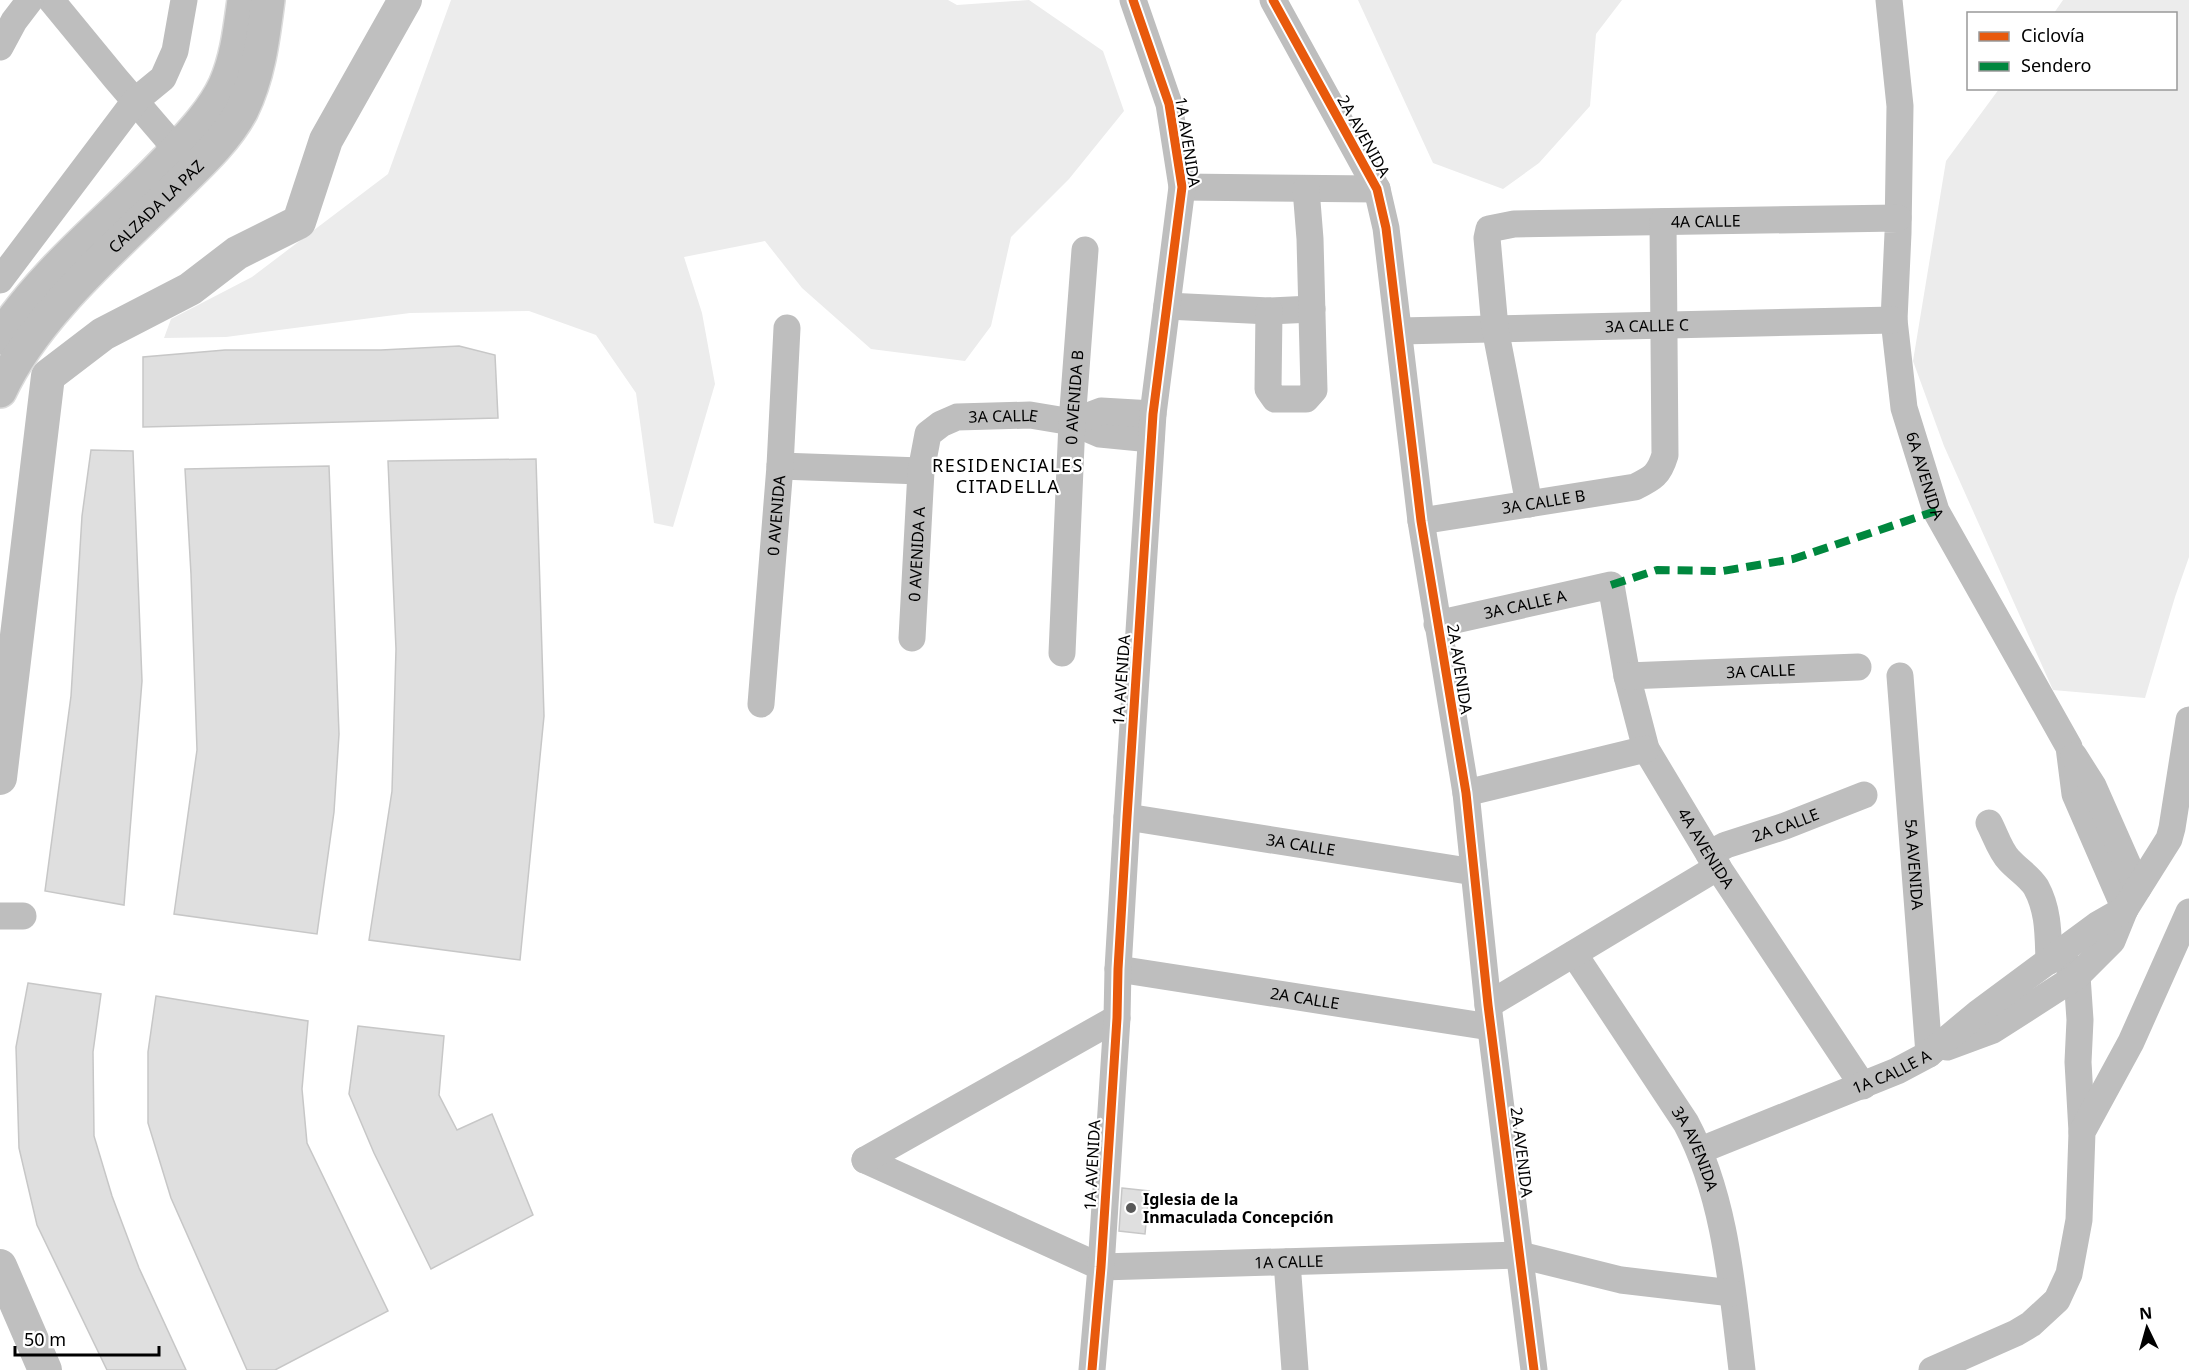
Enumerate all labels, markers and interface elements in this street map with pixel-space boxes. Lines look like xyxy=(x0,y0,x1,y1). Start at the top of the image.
legend xyxy=(1967,12,2177,90)
text: Ciclovía xyxy=(2021,23,2085,47)
text: Sendero xyxy=(2021,53,2091,77)
street label: 2A AVENIDA xyxy=(1332,91,1396,182)
street label: 1A AVENIDA xyxy=(1170,95,1206,189)
street label: CALZADA LA PAZ xyxy=(103,155,208,258)
street label: 4A CALLE xyxy=(1671,209,1741,233)
street label: 3A CALLE C xyxy=(1605,314,1689,337)
street label: 0 AVENIDA B xyxy=(1060,349,1088,445)
street label: 3A CALLE xyxy=(968,404,1040,428)
street label: 6A AVENIDA xyxy=(1901,429,1950,524)
district label: RESIDENCIALES CITADELLA xyxy=(932,453,1084,498)
street label: 0 AVENIDA xyxy=(762,474,790,557)
street label: 3A CALLE B xyxy=(1500,484,1587,519)
street label: 0 AVENIDA A xyxy=(903,505,930,602)
street label: 3A CALLE A xyxy=(1481,584,1569,624)
street label: 2A AVENIDA xyxy=(1442,622,1478,716)
street label: 1A AVENIDA xyxy=(1107,633,1135,726)
street label: 3A CALLE xyxy=(1726,658,1796,683)
street label: 2A CALLE xyxy=(1749,803,1822,847)
street label: 4A AVENIDA xyxy=(1673,804,1740,893)
street label: 5A AVENIDA xyxy=(1900,818,1929,911)
street label: 3A CALLE xyxy=(1265,828,1337,861)
street label: 2A CALLE xyxy=(1269,982,1341,1014)
street label: 1A CALLE A xyxy=(1849,1044,1935,1099)
street label: 3A AVENIDA xyxy=(1667,1102,1724,1194)
street label: 2A AVENIDA xyxy=(1506,1106,1539,1199)
street label: 1A AVENIDA xyxy=(1079,1118,1105,1211)
place label: Iglesia de la Inmaculada Concepción xyxy=(1143,1188,1334,1228)
marker: Iglesia de la Inmaculada Concepción xyxy=(1124,1201,1138,1215)
street label: 1A CALLE xyxy=(1254,1250,1324,1274)
north arrow xyxy=(2117,1298,2177,1358)
text: N xyxy=(2138,1302,2153,1325)
scale bar xyxy=(15,1319,159,1357)
text: 50 m xyxy=(24,1327,66,1351)

